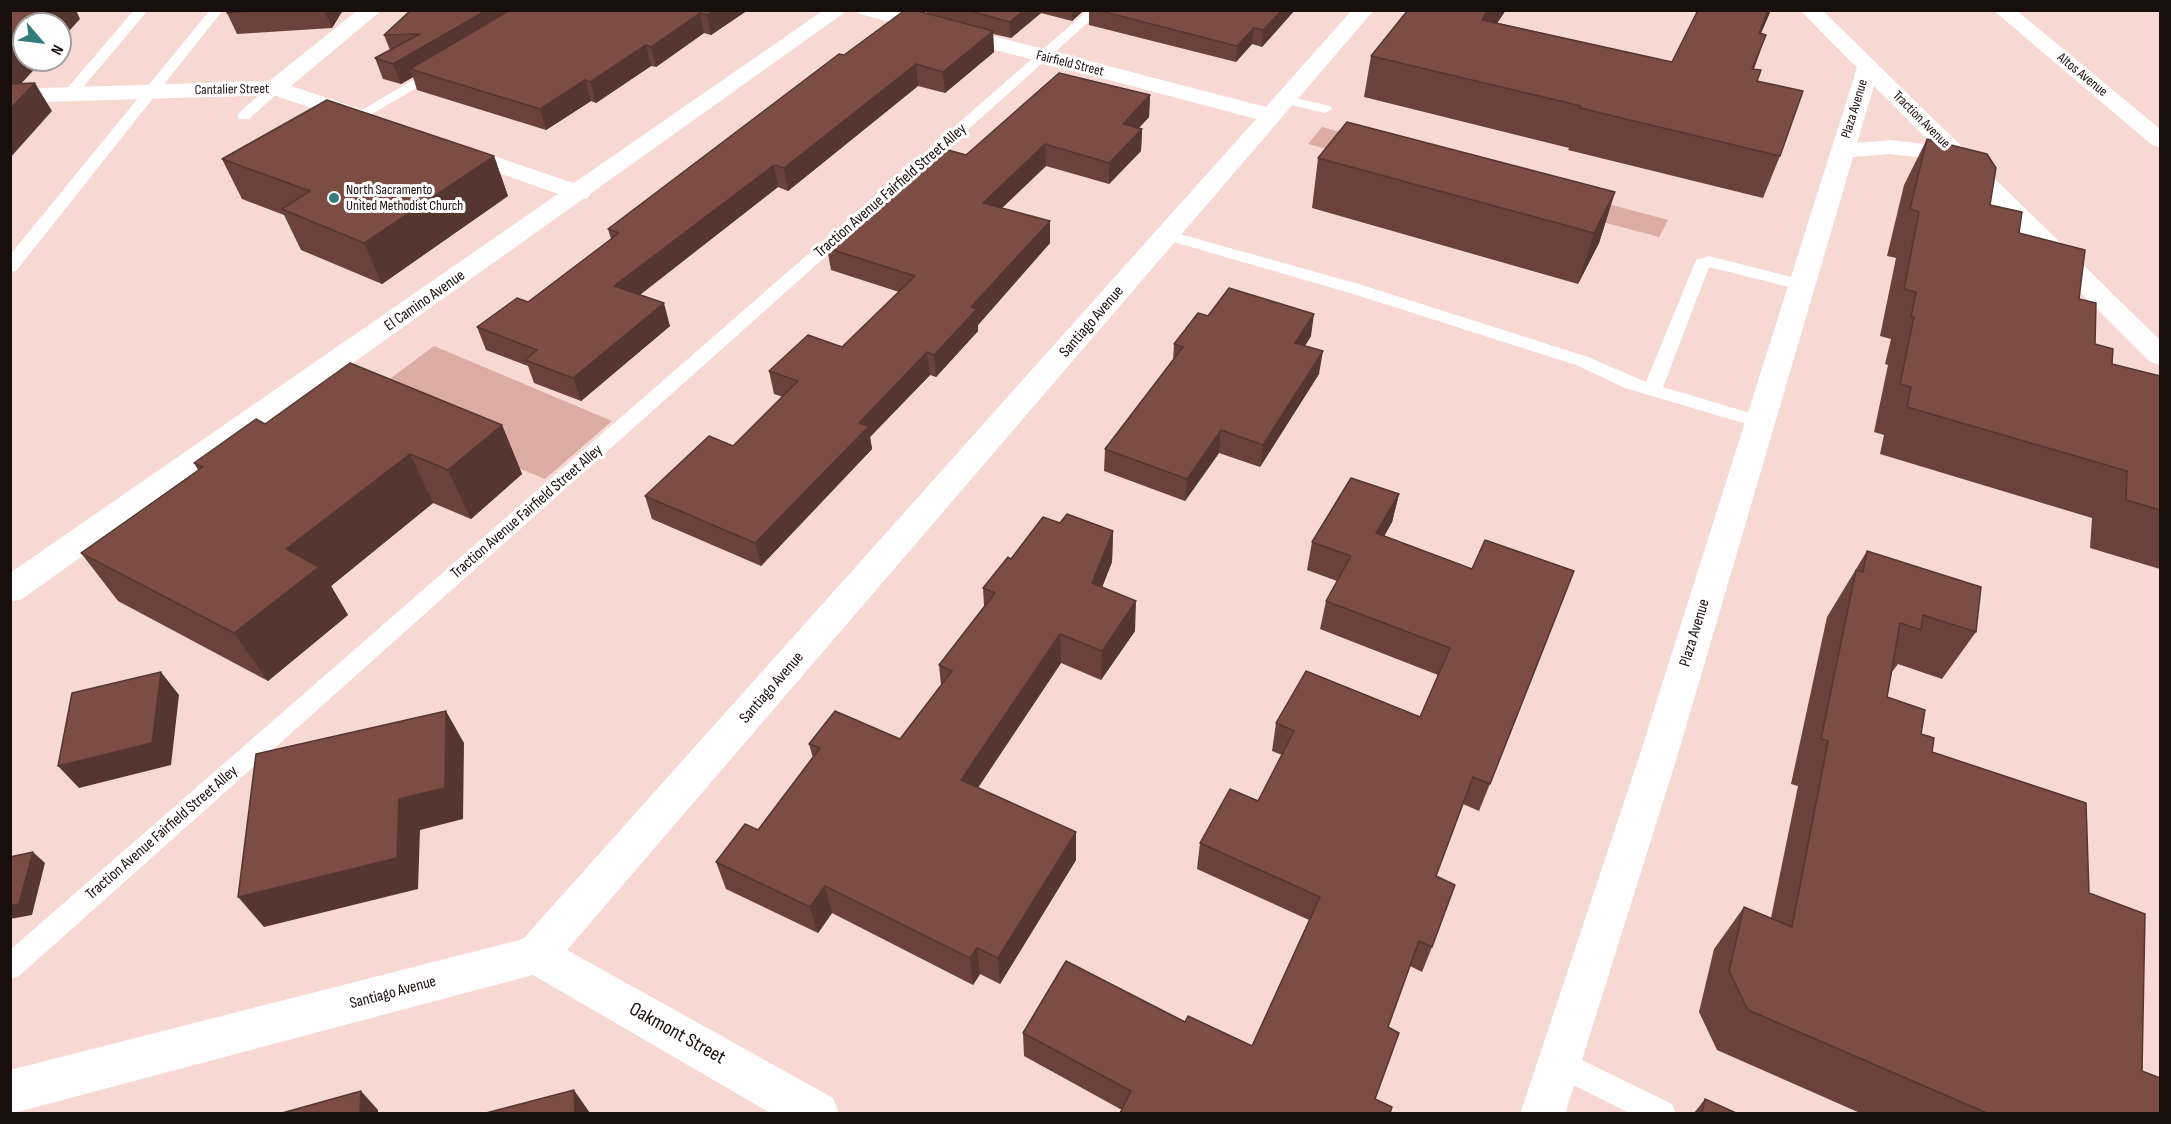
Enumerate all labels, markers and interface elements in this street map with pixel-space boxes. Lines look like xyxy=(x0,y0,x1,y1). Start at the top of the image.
north arrow xyxy=(12,12,72,72)
text: N xyxy=(46,42,67,58)
street label: Fairfield Street xyxy=(1034,47,1106,81)
street label: Altos Avenue xyxy=(2053,50,2111,100)
street label: Plaza Avenue xyxy=(1838,77,1872,141)
street label: Cantalier Street xyxy=(195,81,269,99)
street label: Traction Avenue xyxy=(1889,88,1953,152)
street label: Traction Avenue Fairfield Street Alley xyxy=(811,120,971,262)
place label: North Sacramento United Methodist Church xyxy=(346,182,463,214)
marker: North Sacramento United Methodist Church xyxy=(327,191,341,205)
street label: El Camino Avenue xyxy=(381,266,469,336)
street label: Santiago Avenue xyxy=(1056,282,1128,362)
street label: Traction Avenue Fairfield Street Alley xyxy=(447,441,607,583)
street label: Plaza Avenue xyxy=(1676,597,1714,669)
street label: Santiago Avenue xyxy=(736,648,808,728)
street label: Traction Avenue Fairfield Street Alley xyxy=(82,762,242,904)
street label: Santiago Avenue xyxy=(348,972,438,1014)
street label: Oakmont Street xyxy=(625,998,729,1070)

